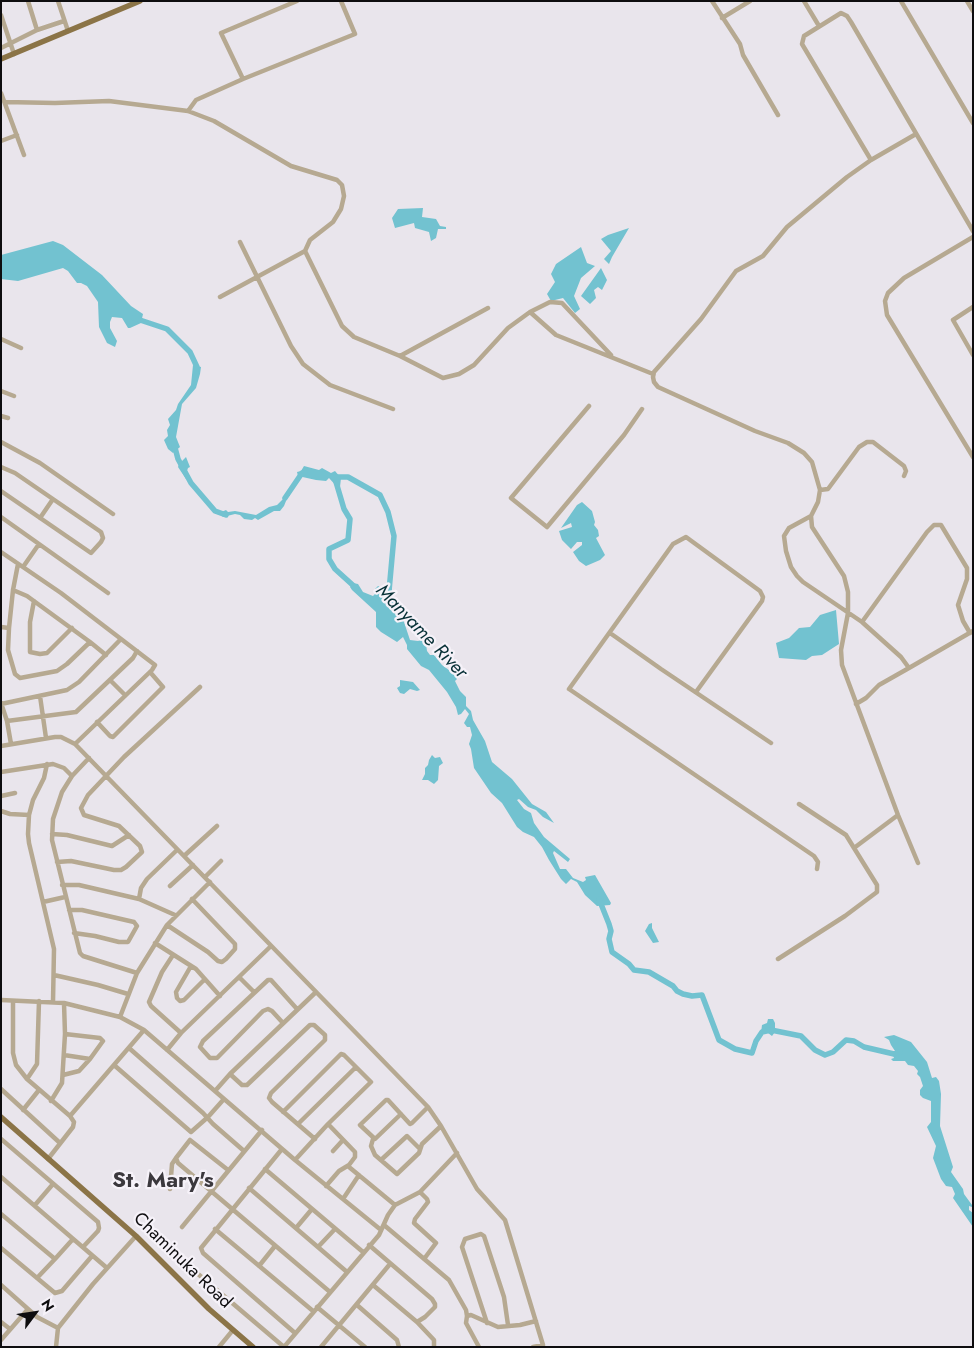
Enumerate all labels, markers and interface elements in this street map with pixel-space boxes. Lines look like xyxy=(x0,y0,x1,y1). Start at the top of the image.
water label: Manyame River xyxy=(370,580,472,684)
district label: St. Mary's xyxy=(112,1169,214,1195)
street label: Chaminuka Road xyxy=(128,1208,236,1314)
north arrow xyxy=(10,1288,60,1338)
text: N xyxy=(36,1295,59,1315)

